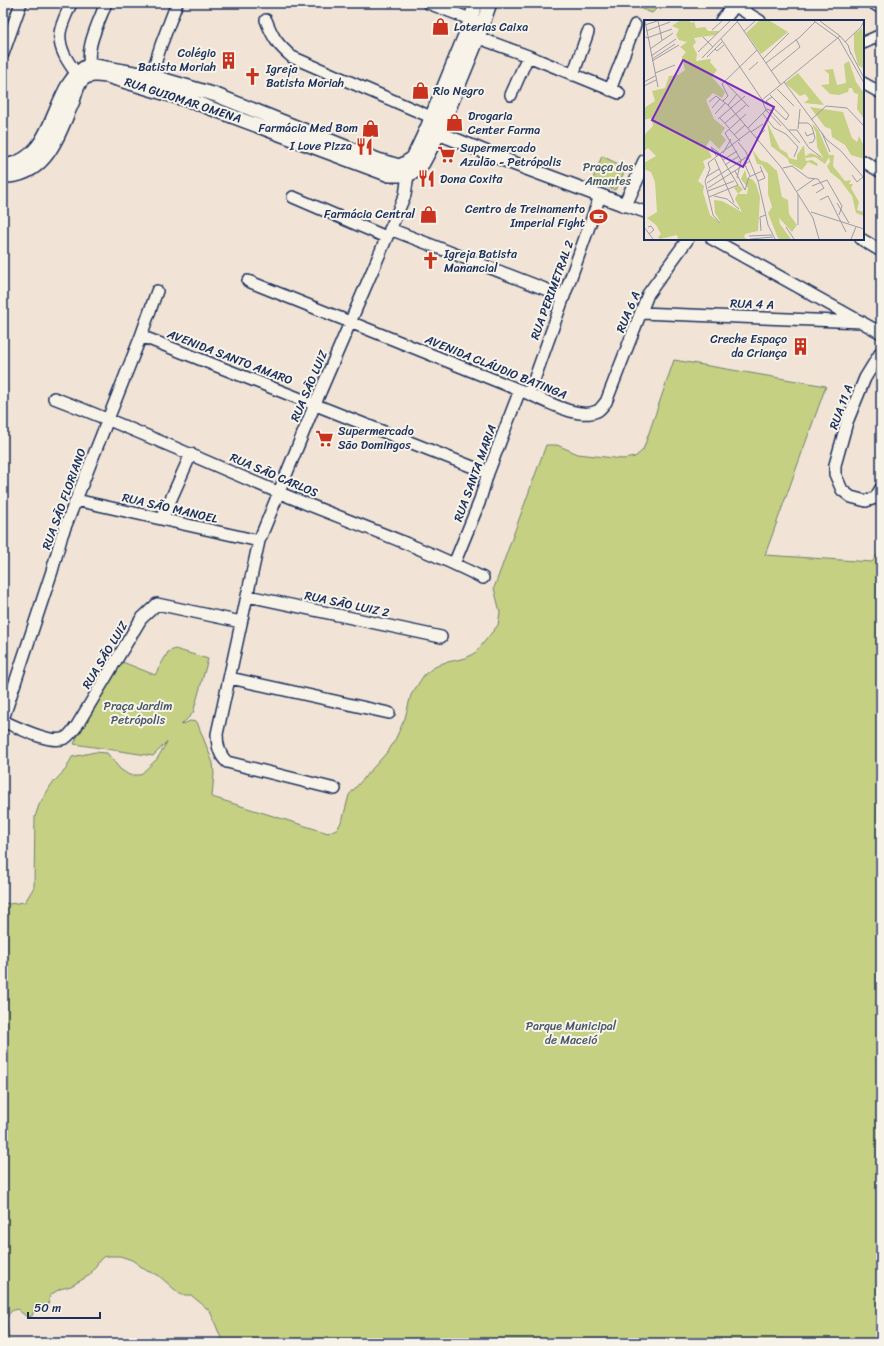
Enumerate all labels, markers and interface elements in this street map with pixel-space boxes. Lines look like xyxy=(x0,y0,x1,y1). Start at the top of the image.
place label: Loterias Caixa xyxy=(454,16,528,38)
shop icon: Loterias Caixa xyxy=(431,17,451,37)
inset map xyxy=(644,20,864,240)
place label: Colégio Batista Moriah xyxy=(138,42,216,78)
building icon: Colégio Batista Moriah xyxy=(219,50,239,70)
place label: Igreja Batista Moriah xyxy=(265,58,344,94)
church icon: Igreja Batista Moriah xyxy=(243,66,263,86)
street label: RUA GUIOMAR OMENA xyxy=(122,71,245,129)
place label: Rio Negro xyxy=(433,80,484,102)
shop icon: Rio Negro xyxy=(410,81,430,101)
place label: Drogaria Center Farma xyxy=(468,105,540,141)
shop icon: Drogaria Center Farma xyxy=(445,113,465,133)
place label: Farmácia Med Bom xyxy=(258,117,358,139)
shop icon: Farmácia Med Bom xyxy=(361,118,381,138)
place label: I Love Pizza xyxy=(289,135,352,157)
restaurant icon: I Love Pizza xyxy=(355,136,375,156)
place label: Supermercado Azulão - Petrópolis xyxy=(459,137,562,173)
supermarket icon: Supermercado Azulão - Petrópolis xyxy=(437,145,457,165)
park label: Praça dos Amantes xyxy=(583,156,633,192)
place label: Dona Coxita xyxy=(440,168,504,190)
restaurant icon: Dona Coxita xyxy=(417,169,437,189)
place label: Centro de Treinamento Imperial Fight xyxy=(465,198,585,234)
place label: Farmácia Central xyxy=(324,203,416,225)
shop icon: Farmácia Central xyxy=(418,204,438,224)
sports icon: Centro de Treinamento Imperial Fight xyxy=(588,206,608,226)
street label: RUA PERIMETRAL 2 xyxy=(524,237,580,343)
place label: Igreja Batista Manancial xyxy=(443,243,518,279)
church icon: Igreja Batista Manancial xyxy=(421,251,441,271)
street label: RUA 6 A xyxy=(610,288,646,336)
street label: RUA 4 A xyxy=(730,292,775,316)
street label: AVENIDA SANTO AMARO xyxy=(163,323,296,391)
street label: AVENIDA CLÁUDIO BATINGA xyxy=(421,328,571,406)
place label: Creche Espaço da Criança xyxy=(710,328,787,364)
building icon: Creche Espaço da Criança xyxy=(790,336,810,356)
street label: RUA SÃO LUIZ xyxy=(284,346,334,425)
street label: RUA 11 A xyxy=(823,381,859,433)
place label: Supermercado São Domingos xyxy=(338,420,414,456)
street label: RUA SANTA MARIA xyxy=(447,421,503,525)
supermarket icon: Supermercado São Domingos xyxy=(315,428,335,448)
street label: RUA SÃO FLORIANO xyxy=(35,445,93,553)
street label: RUA SÃO CARLOS xyxy=(226,447,322,504)
street label: RUA SÃO MANOEL xyxy=(120,486,221,530)
street label: RUA SÃO LUIZ 2 xyxy=(303,584,392,624)
street label: RUA SÃO LUIZ xyxy=(76,616,134,693)
park label: Praça Jardim Petrópolis xyxy=(104,695,172,731)
park label: Parque Municipal de Maceió xyxy=(526,1015,617,1051)
scale bar xyxy=(28,1294,100,1320)
text: 50 m xyxy=(34,1297,61,1319)

